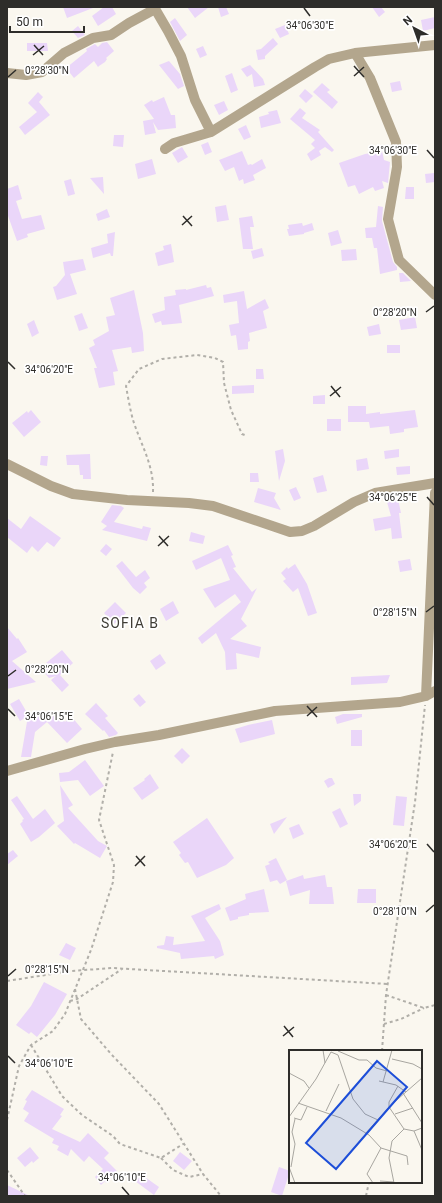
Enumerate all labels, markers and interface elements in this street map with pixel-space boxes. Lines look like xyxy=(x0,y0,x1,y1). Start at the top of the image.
scale bar xyxy=(10,8,84,34)
north arrow xyxy=(394,8,434,48)
text: N xyxy=(401,13,415,28)
text: 50 m xyxy=(16,15,43,29)
text: 34°06'30"E xyxy=(286,20,334,31)
text: 0°28'30"N xyxy=(25,65,69,76)
text: 34°06'30"E xyxy=(369,145,417,156)
text: 0°28'20"N xyxy=(373,307,417,318)
text: 34°06'20"E xyxy=(25,364,73,375)
text: 34°06'25"E xyxy=(369,492,417,503)
text: 0°28'15"N xyxy=(373,607,417,618)
district label: SOFIA B xyxy=(101,615,159,631)
text: 0°28'20"N xyxy=(25,664,69,675)
text: 34°06'15"E xyxy=(25,711,73,722)
text: 34°06'20"E xyxy=(369,839,417,850)
text: 0°28'10"N xyxy=(373,906,417,917)
text: 0°28'15"N xyxy=(25,964,69,975)
inset map xyxy=(289,1050,422,1183)
text: 34°06'10"E xyxy=(25,1058,73,1069)
text: 34°06'10"E xyxy=(98,1172,146,1183)

